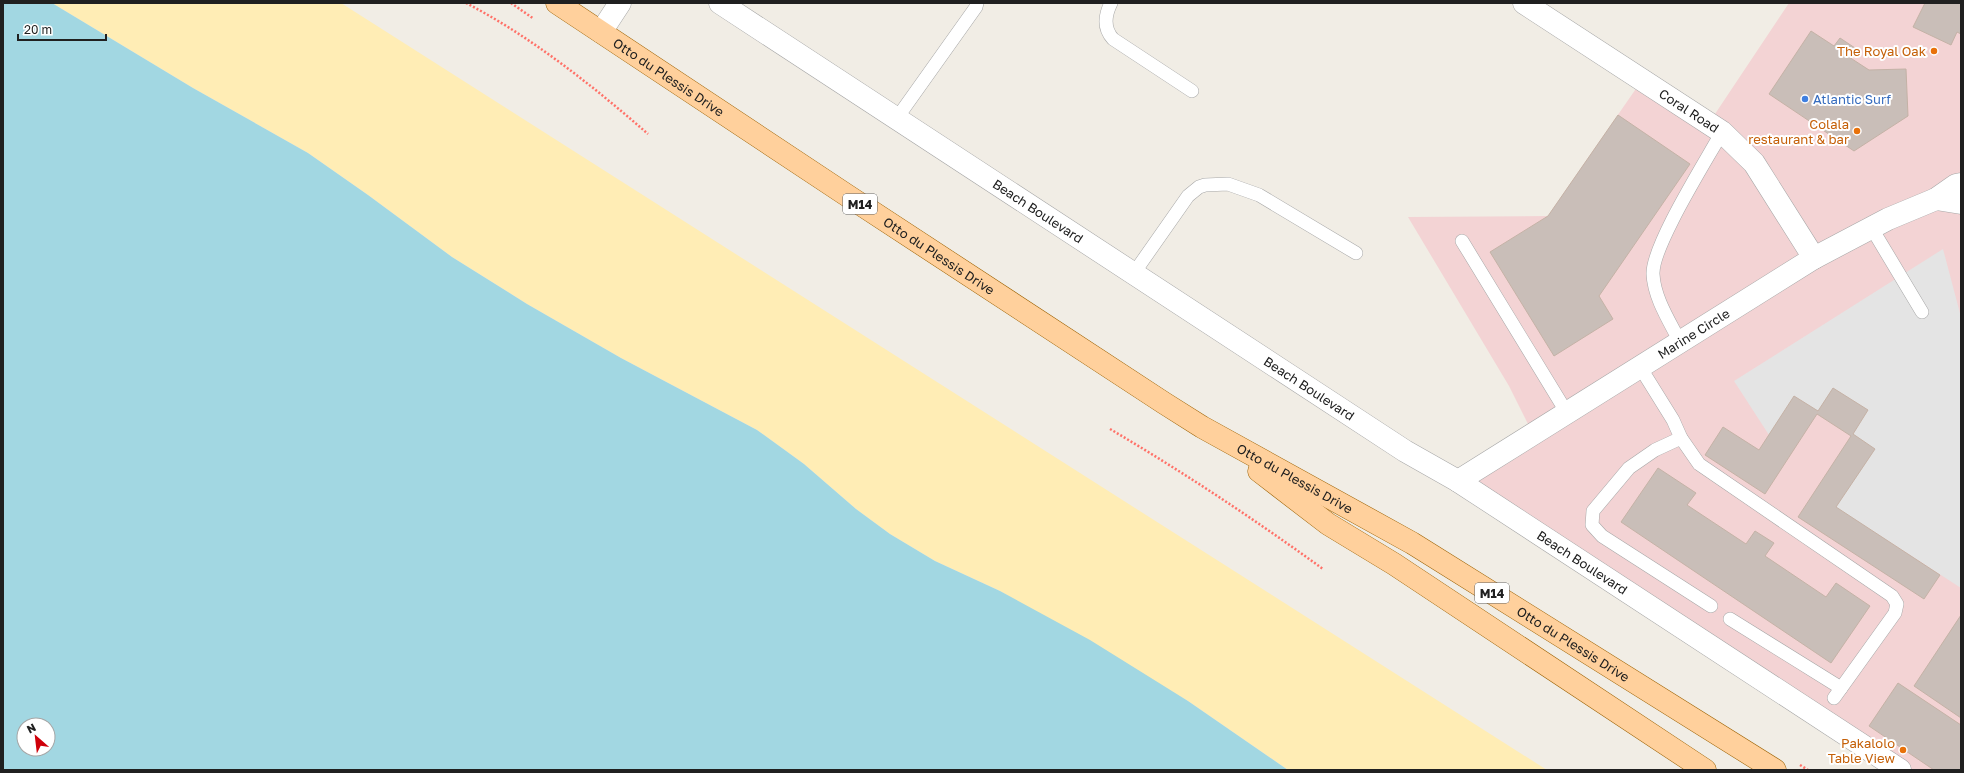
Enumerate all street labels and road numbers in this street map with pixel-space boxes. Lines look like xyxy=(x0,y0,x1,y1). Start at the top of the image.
street label: Otto du Plessis Drive xyxy=(610,35,727,120)
street label: Coral Road xyxy=(1656,85,1722,136)
street label: Beach Boulevard xyxy=(990,176,1086,246)
road number: M14 xyxy=(843,194,877,214)
street label: Otto du Plessis Drive xyxy=(880,213,998,298)
street label: Marine Circle xyxy=(1655,305,1733,362)
street label: Beach Boulevard xyxy=(1261,353,1357,424)
street label: Otto du Plessis Drive xyxy=(1234,440,1356,517)
street label: Beach Boulevard xyxy=(1534,527,1631,598)
road number: M14 xyxy=(1475,583,1509,603)
street label: Otto du Plessis Drive xyxy=(1514,603,1633,685)

